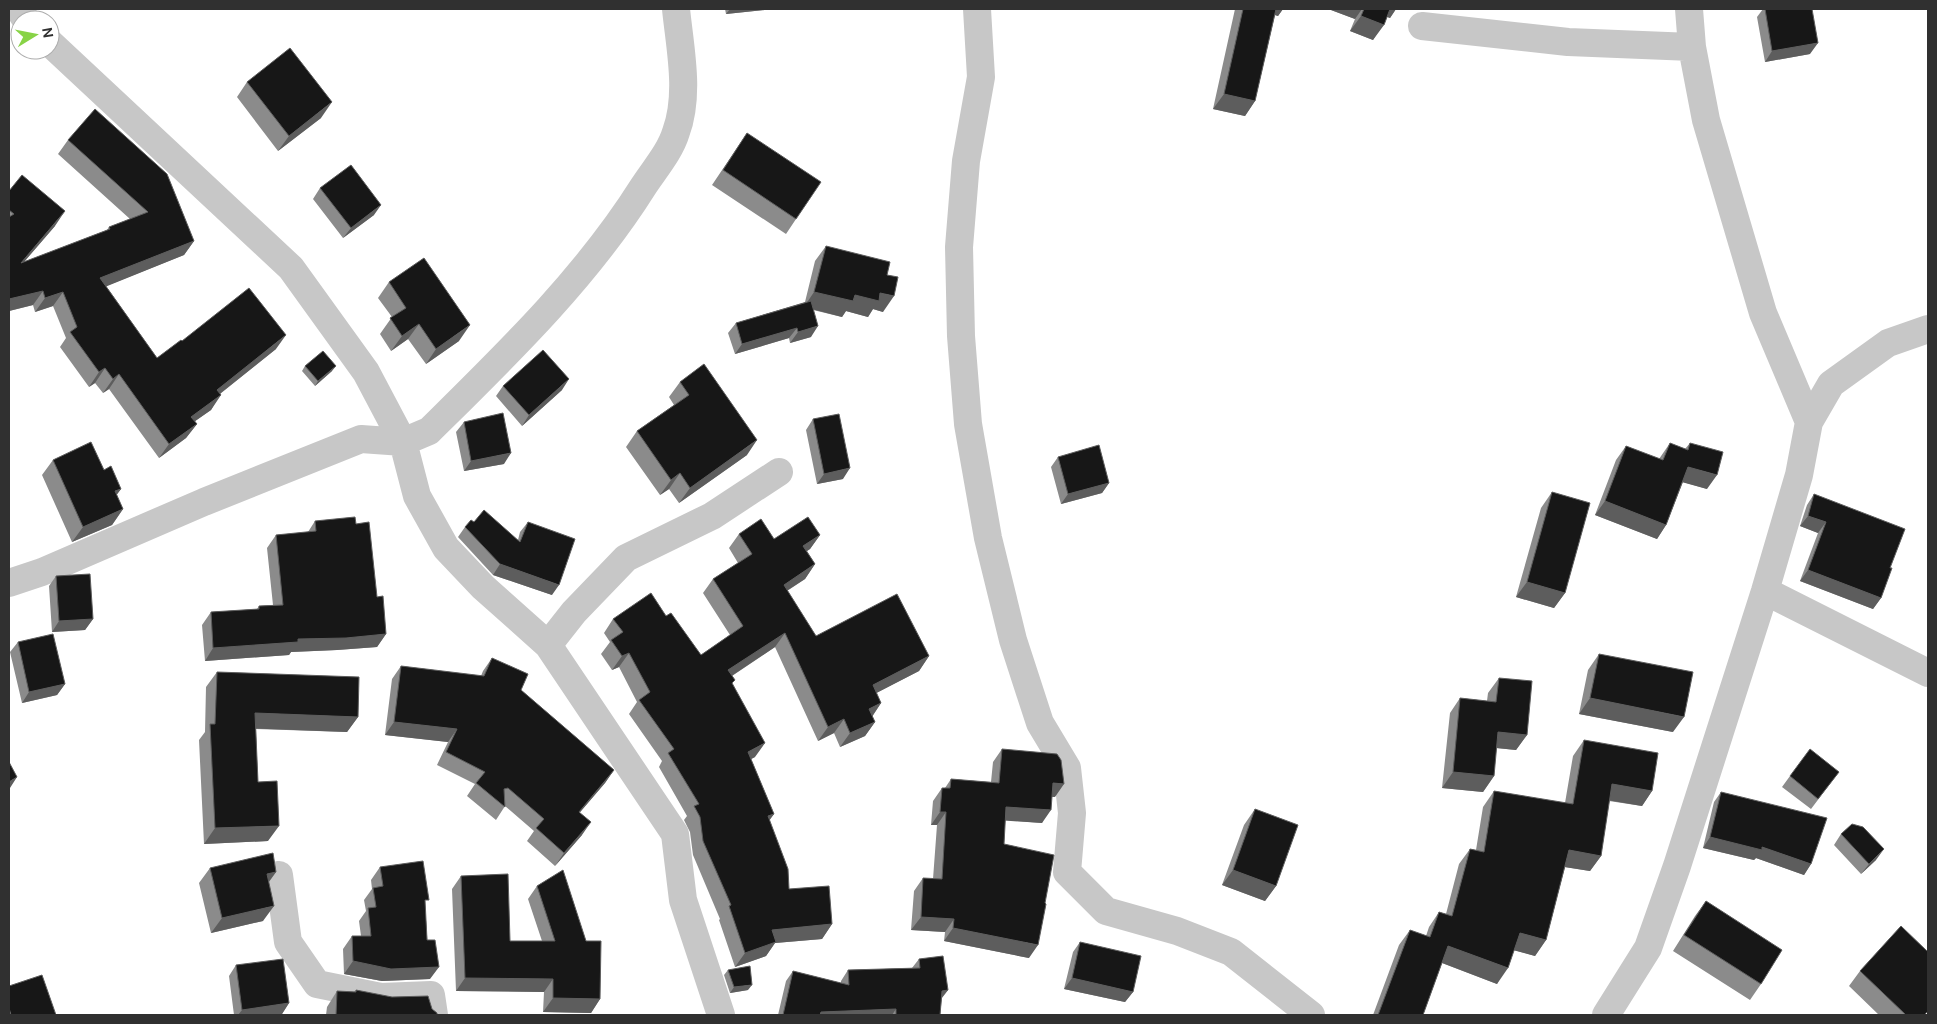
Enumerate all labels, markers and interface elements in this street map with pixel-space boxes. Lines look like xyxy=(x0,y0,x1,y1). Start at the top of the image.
north arrow xyxy=(10,10,60,60)
text: N xyxy=(38,26,58,39)

